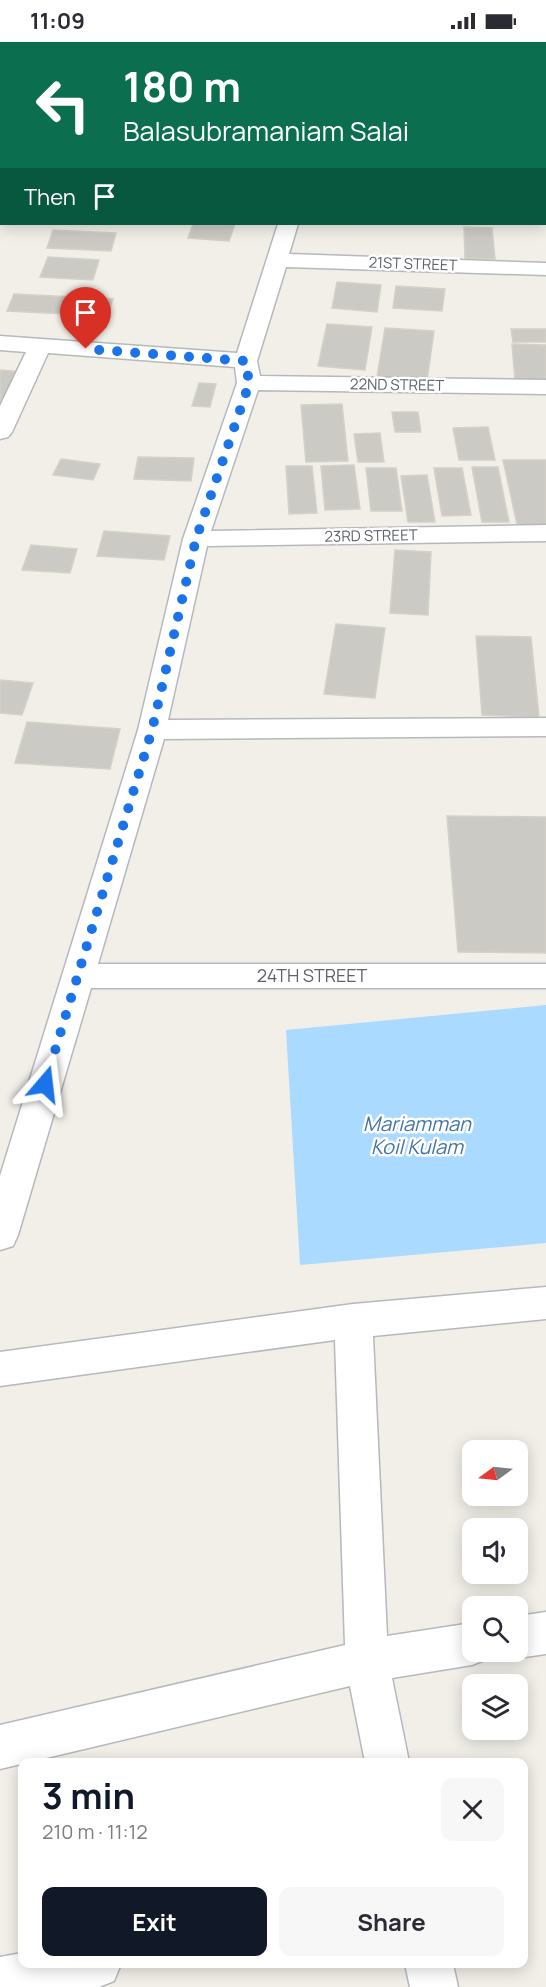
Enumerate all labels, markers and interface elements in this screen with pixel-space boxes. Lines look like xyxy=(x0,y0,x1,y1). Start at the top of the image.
text: 11:09 xyxy=(30,6,85,36)
text: 180 m xyxy=(123,57,241,115)
icon: left xyxy=(24,66,102,144)
text: Balasubramaniam Salai xyxy=(123,112,409,149)
icon: arrive xyxy=(88,180,121,213)
text: Then xyxy=(24,182,76,212)
street label: 21ST STREET xyxy=(368,251,458,276)
pin xyxy=(60,287,111,349)
icon: arrive xyxy=(69,296,102,329)
street label: 22ND STREET xyxy=(350,373,444,396)
street label: 23RD STREET xyxy=(324,524,418,547)
street label: 24TH STREET xyxy=(257,963,368,987)
position arrow xyxy=(13,1052,77,1116)
water label: Mariamman Koil Kulam xyxy=(363,1110,472,1160)
north arrow xyxy=(462,1440,528,1506)
map controls xyxy=(462,1440,528,1740)
button: sound xyxy=(462,1518,528,1584)
button: search xyxy=(462,1596,528,1662)
button: layers xyxy=(462,1674,528,1740)
text: 3 min xyxy=(42,1771,135,1820)
button: close xyxy=(441,1778,504,1841)
text: 210 m · 11:12 xyxy=(42,1818,148,1845)
button: Exit xyxy=(42,1887,267,1956)
button: Share xyxy=(279,1887,504,1956)

